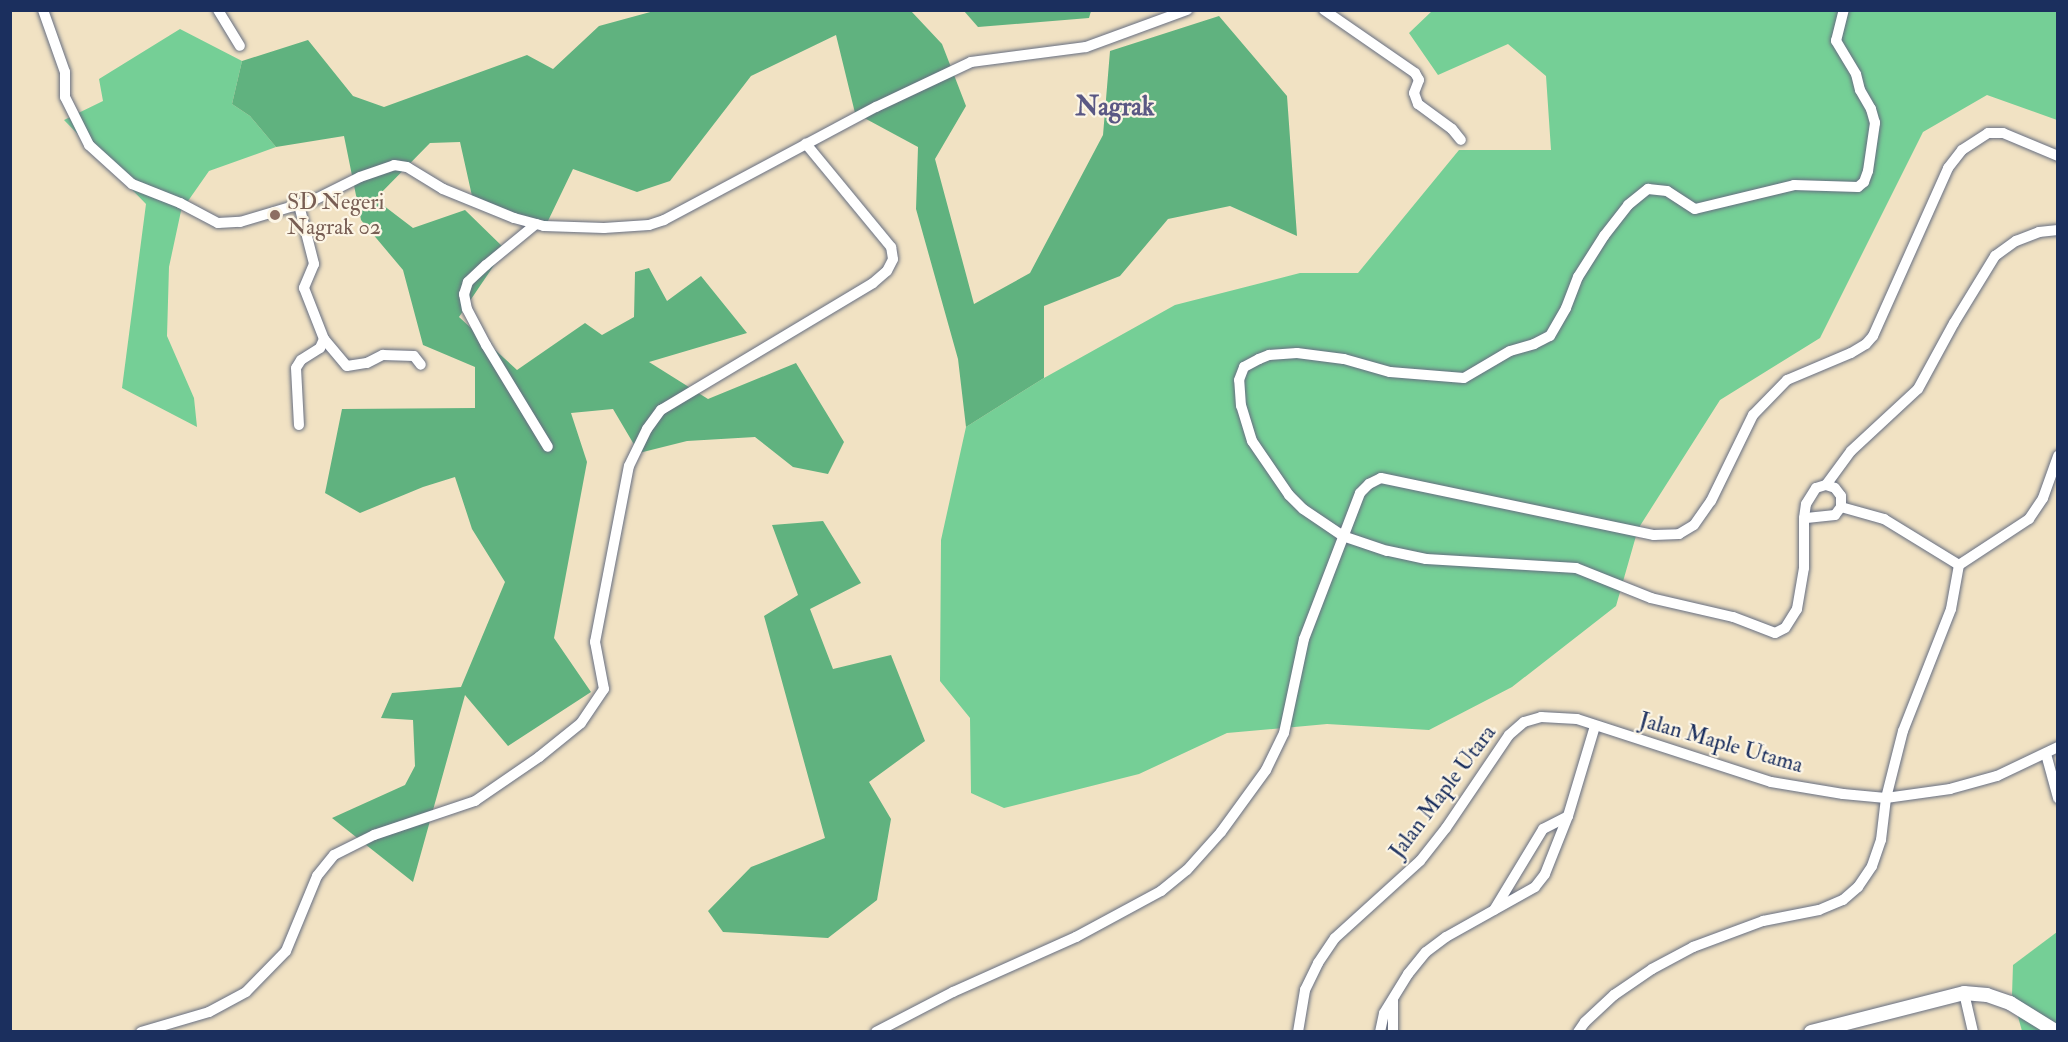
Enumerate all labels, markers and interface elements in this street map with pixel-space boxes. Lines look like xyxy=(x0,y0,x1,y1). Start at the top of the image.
district label: Nagrak xyxy=(1076,92,1154,124)
place label: SD Negeri Nagrak 02 xyxy=(287,189,384,240)
marker: SD Negeri Nagrak 02 xyxy=(268,208,282,222)
street label: Jalan Maple Utama xyxy=(1636,707,1806,779)
street label: Jalan Maple Utara xyxy=(1384,720,1502,864)

